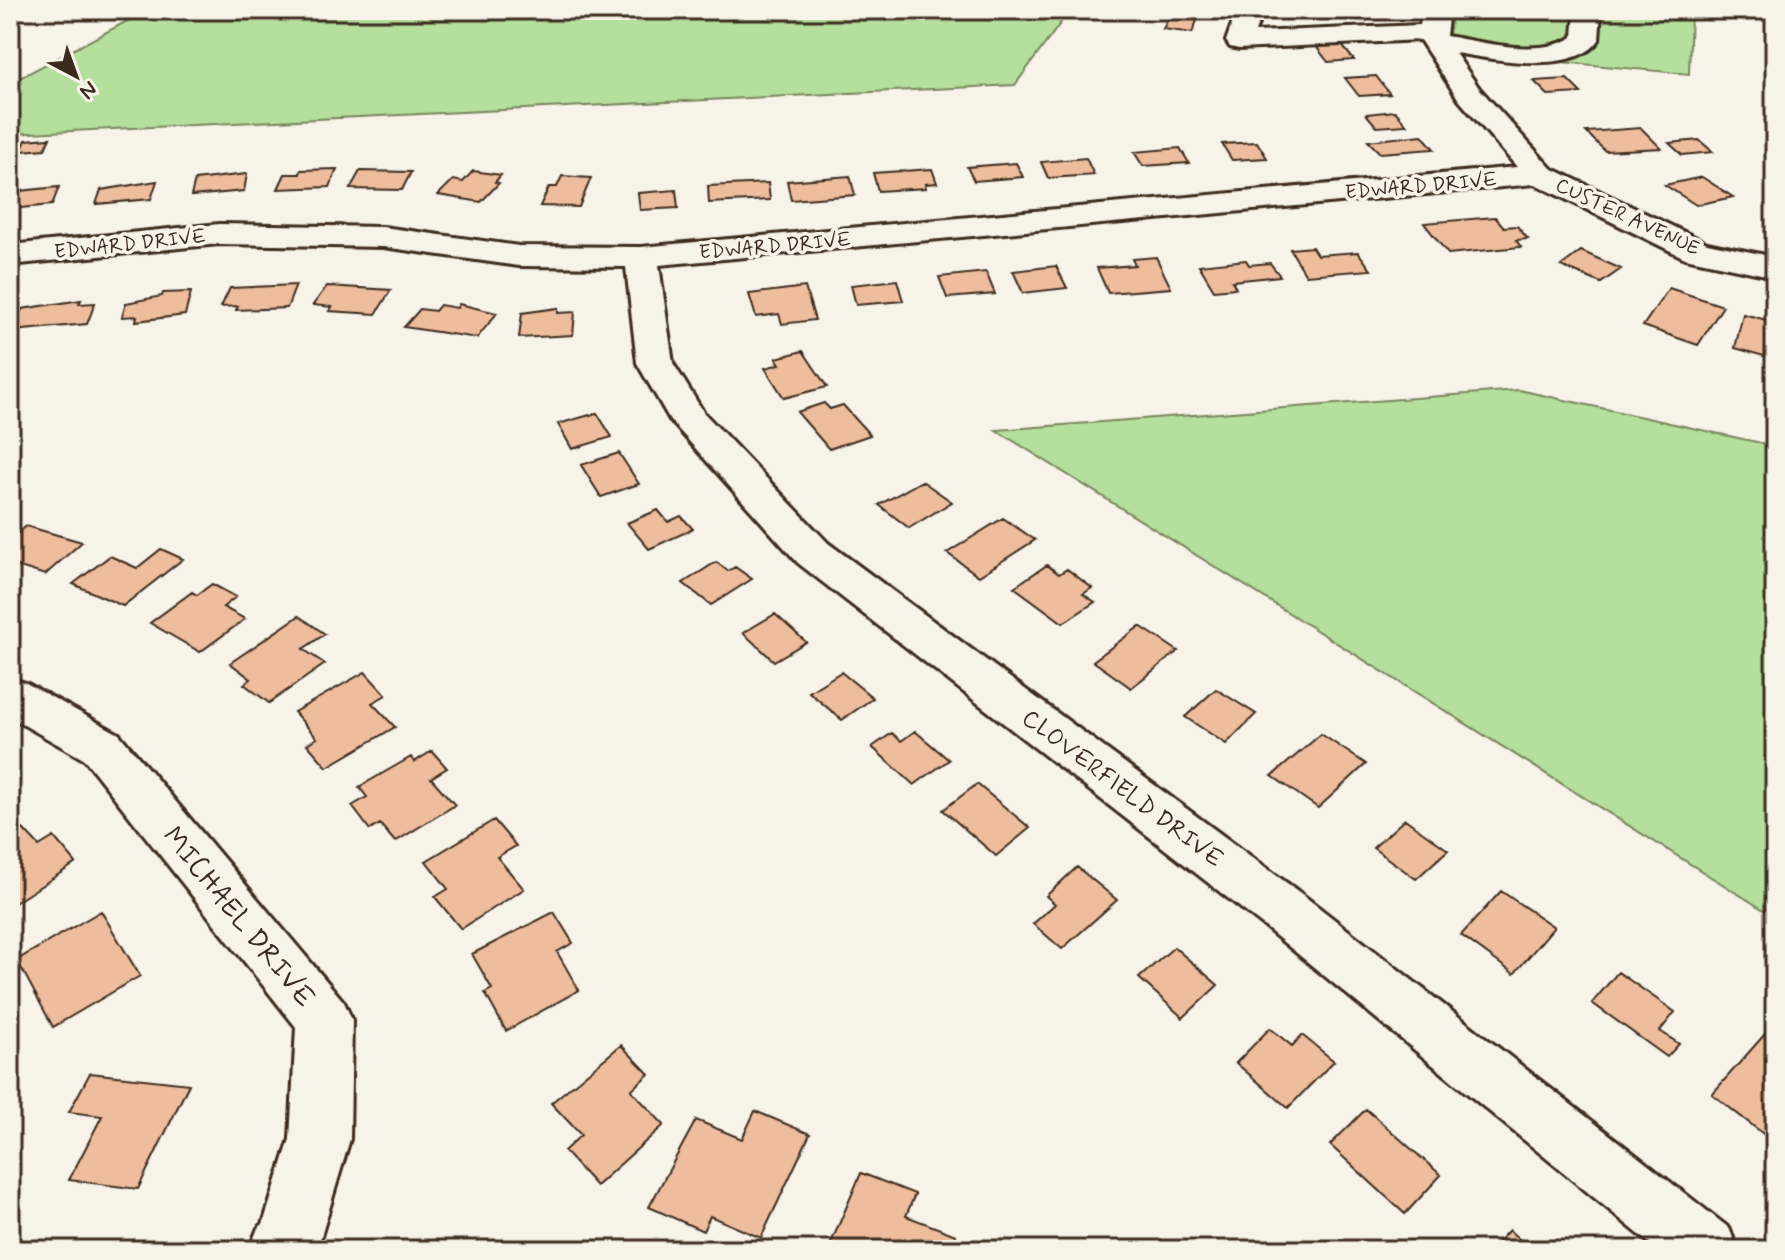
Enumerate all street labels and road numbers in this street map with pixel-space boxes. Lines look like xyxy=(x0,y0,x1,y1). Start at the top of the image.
street label: EDWARD DRIVE xyxy=(1344,166,1498,207)
street label: CUSTER AVENUE xyxy=(1551,172,1704,263)
street label: EDWARD DRIVE xyxy=(53,223,207,266)
street label: EDWARD DRIVE xyxy=(698,226,852,267)
street label: CLOVERFIELD DRIVE xyxy=(1015,703,1229,875)
street label: MICHAEL DRIVE xyxy=(154,819,323,1016)

